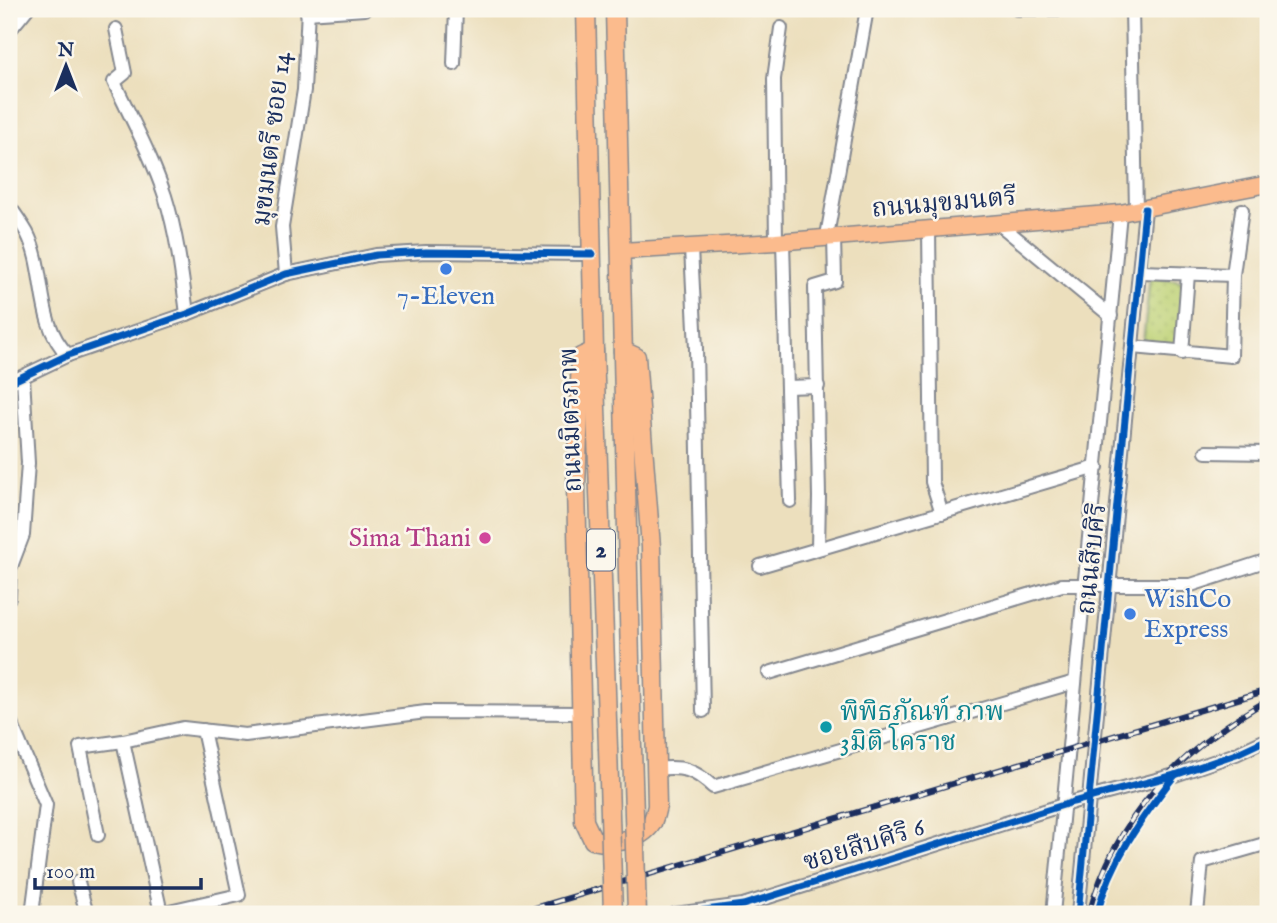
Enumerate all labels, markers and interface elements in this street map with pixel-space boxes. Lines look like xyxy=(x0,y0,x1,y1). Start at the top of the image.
north arrow xyxy=(32,32,102,102)
text: N xyxy=(57,39,75,63)
street label: มุขมนตรี ซอย 14 xyxy=(245,50,299,228)
street label: ถนนมุขมนตรี xyxy=(870,180,1018,226)
marker: 7-Eleven xyxy=(438,261,454,277)
place label: 7-Eleven xyxy=(397,280,495,313)
street label: ถนนมิตรภาพ xyxy=(552,347,590,493)
street label: ถนนสืบศิริ xyxy=(1070,501,1114,617)
place label: Sima Thani xyxy=(349,522,471,555)
marker: Sima Thani xyxy=(477,530,493,546)
road number: 2 xyxy=(587,530,615,570)
place label: WishCo Express xyxy=(1144,583,1231,646)
marker: WishCo Express xyxy=(1122,606,1138,622)
place label: พิพิธภัณท์ ภาพ 3มิติ โคราช xyxy=(840,695,1004,759)
marker: พิพิธภัณท์ ภาพ 3มิติ โคราช xyxy=(818,719,834,735)
street label: ซอยสืบศิริ 6 xyxy=(799,811,930,879)
scale bar xyxy=(35,846,201,890)
text: 100 m xyxy=(46,859,95,886)

